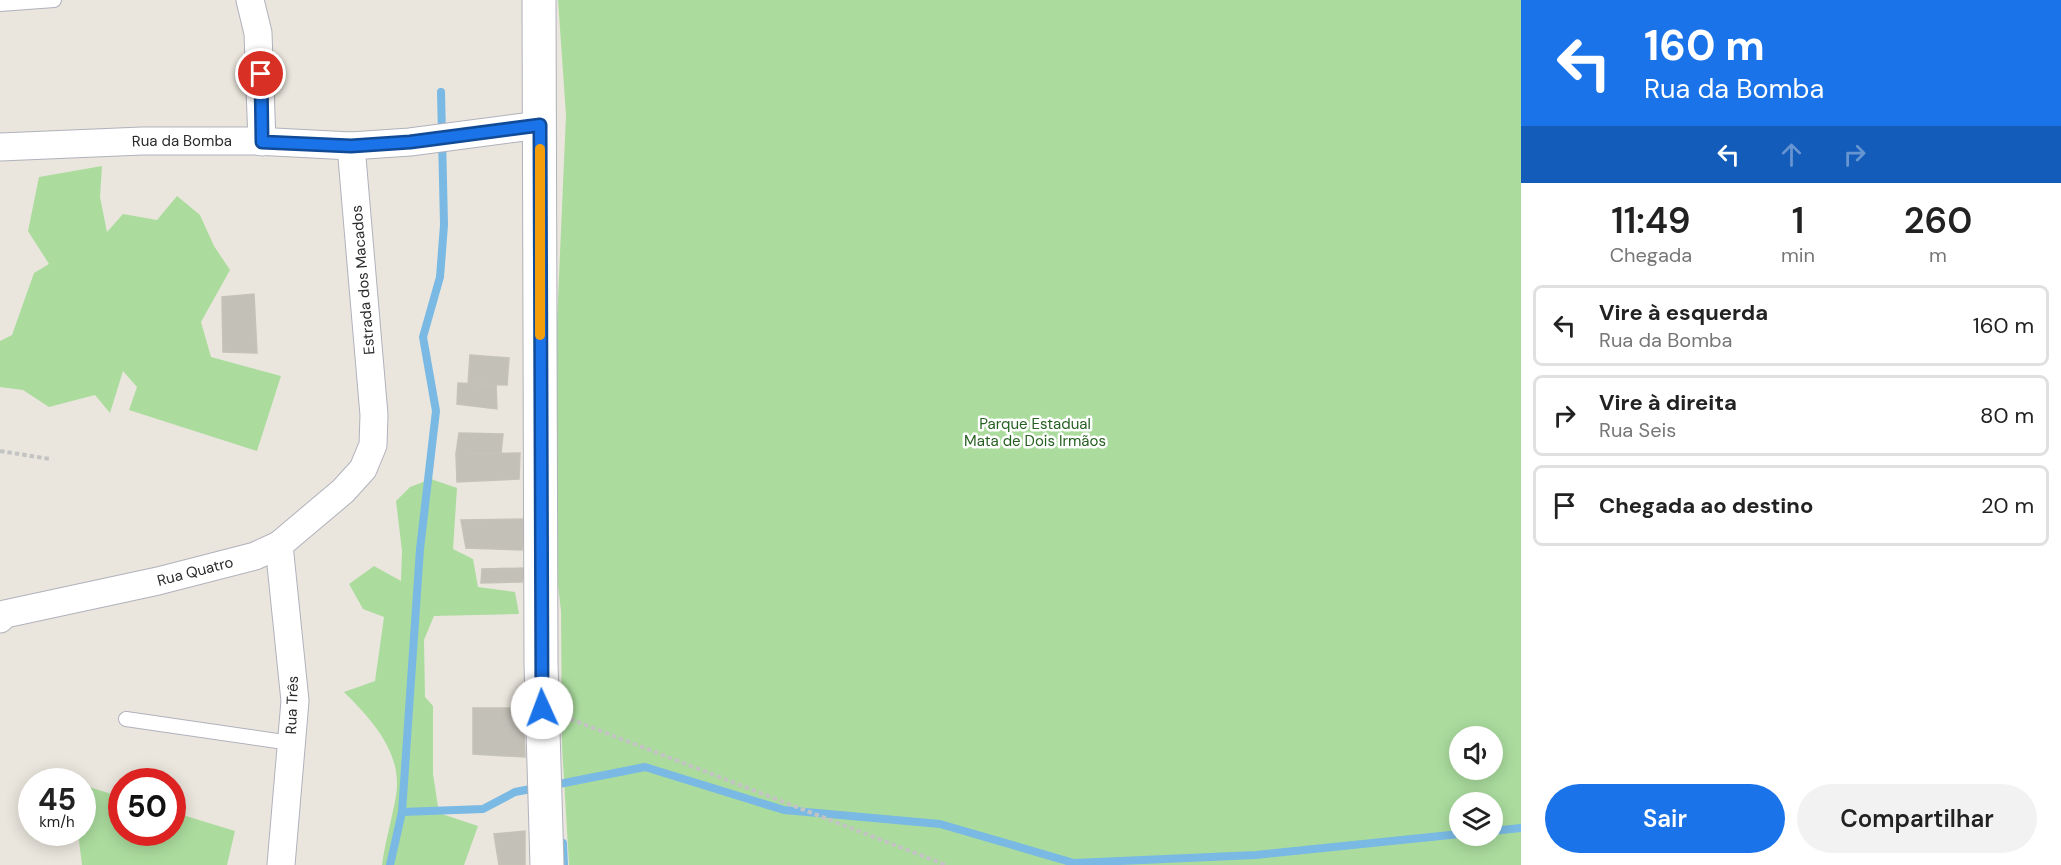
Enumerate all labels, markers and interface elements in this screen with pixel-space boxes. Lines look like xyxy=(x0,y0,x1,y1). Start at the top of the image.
text: 160 m xyxy=(1644,18,1765,73)
icon: left xyxy=(1545,24,1623,102)
pin xyxy=(235,48,286,99)
icon: arrive xyxy=(244,57,277,90)
text: Rua da Bomba xyxy=(1644,71,1824,106)
street label: Rua da Bomba xyxy=(131,131,232,151)
icon: left xyxy=(1712,138,1745,171)
icon: ahead xyxy=(1775,138,1808,171)
icon: right xyxy=(1838,138,1871,171)
text: 11:49 xyxy=(1611,197,1691,244)
text: 1 xyxy=(1792,197,1804,244)
text: 260 xyxy=(1904,197,1972,244)
street label: Estrada dos Macados xyxy=(347,204,379,356)
text: Chegada xyxy=(1610,242,1692,268)
text: min xyxy=(1781,242,1815,268)
text: m xyxy=(1929,242,1947,268)
text: Vire à esquerda xyxy=(1599,298,1768,327)
icon: left xyxy=(1548,309,1581,342)
text: 160 m xyxy=(1973,311,2034,340)
text: Rua da Bomba xyxy=(1599,327,1732,353)
text: Vire à direita xyxy=(1599,388,1737,417)
icon: right xyxy=(1548,399,1581,432)
text: 80 m xyxy=(1980,401,2034,430)
park label: Parque Estadual Mata de Dois Irmãos xyxy=(964,414,1106,451)
text: Rua Seis xyxy=(1599,417,1676,443)
icon: arrive xyxy=(1548,489,1581,522)
text: Chegada ao destino xyxy=(1599,491,1813,520)
text: 20 m xyxy=(1981,491,2034,520)
street label: Rua Quatro xyxy=(155,552,236,591)
street label: Rua Três xyxy=(281,675,303,735)
position arrow xyxy=(510,676,574,740)
map controls xyxy=(1449,726,1503,846)
button: sound xyxy=(1449,726,1503,780)
speed limit sign: 50 xyxy=(108,768,186,846)
text: 45 xyxy=(38,780,76,819)
button: Sair xyxy=(1545,784,1785,853)
button: Compartilhar xyxy=(1797,784,2037,853)
button: layers xyxy=(1449,792,1503,846)
text: km/h xyxy=(39,812,75,832)

